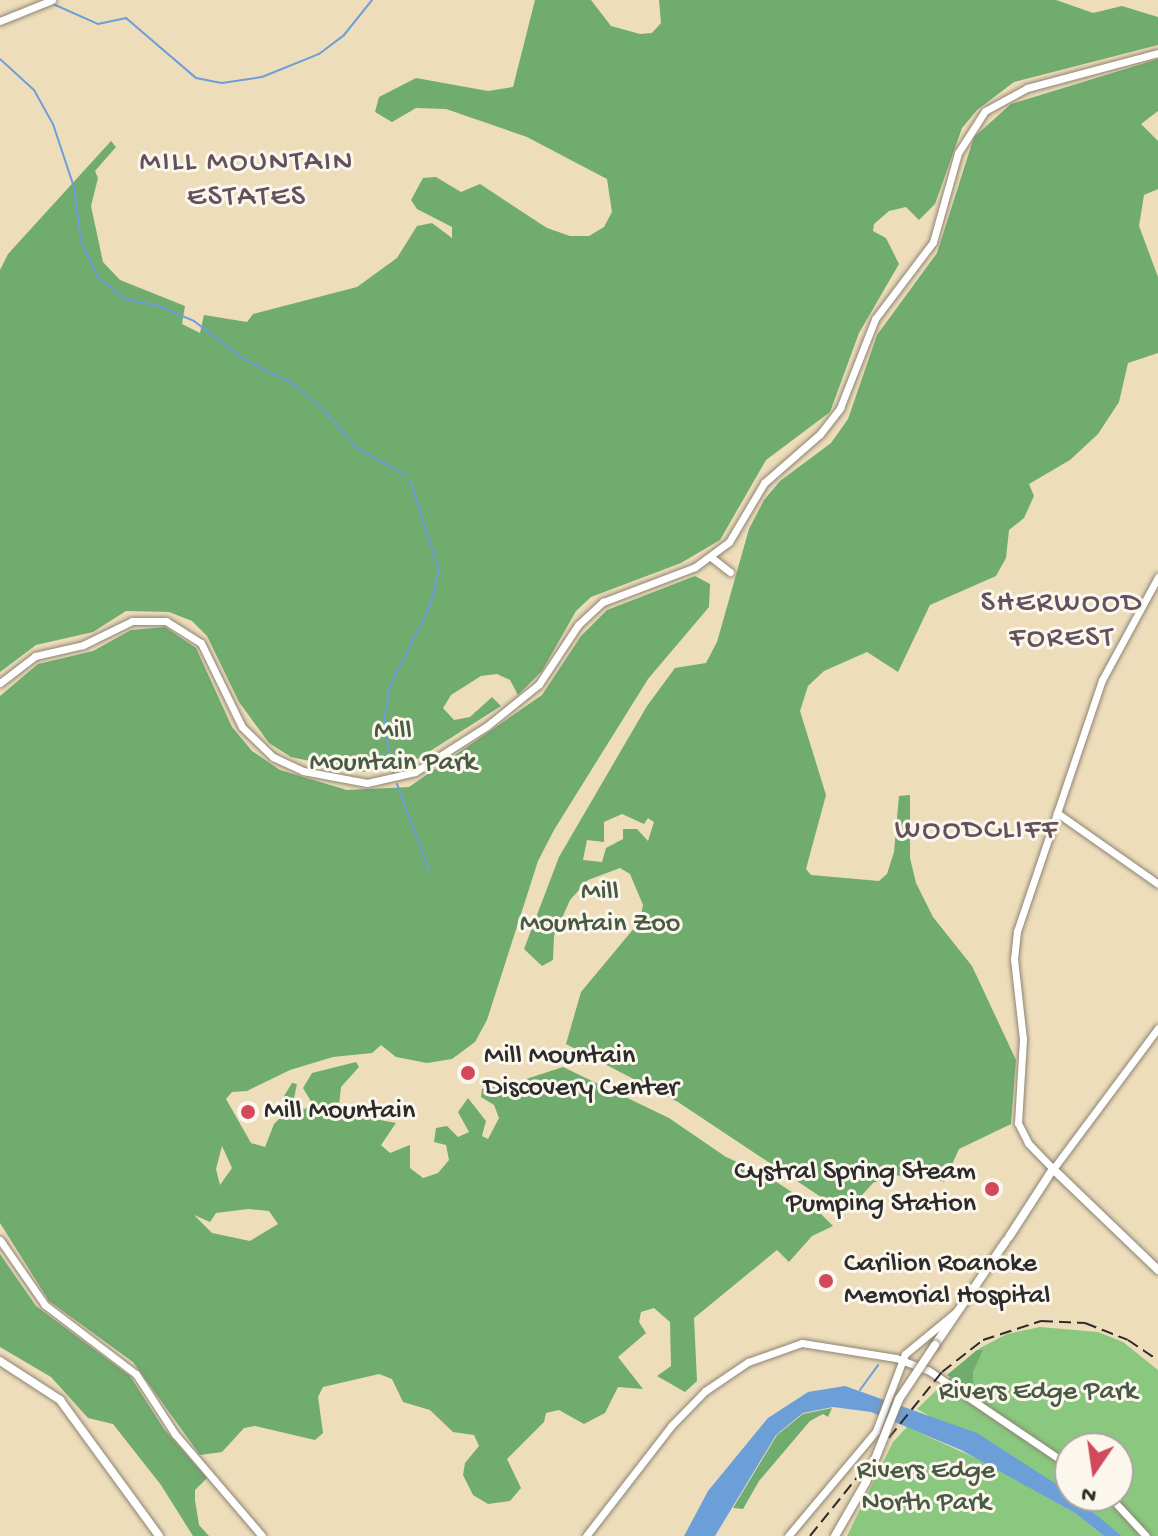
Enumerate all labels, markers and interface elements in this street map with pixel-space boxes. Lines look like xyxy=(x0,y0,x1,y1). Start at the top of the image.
district label: MILL MOUNTAIN ESTATES xyxy=(140,146,354,216)
district label: SHERWOOD FOREST xyxy=(981,587,1143,658)
park label: Mill Mountain Park xyxy=(310,715,476,781)
district label: WOODCLIFF xyxy=(895,814,1059,850)
park label: Mill Mountain Zoo xyxy=(520,876,680,942)
place label: Mill Mountain Discovery Center xyxy=(484,1040,679,1106)
marker: Mill Mountain Discovery Center xyxy=(459,1064,477,1082)
place label: Mill Mountain xyxy=(264,1095,415,1129)
marker: Mill Mountain xyxy=(239,1103,257,1121)
place label: Cystral Spring Steam Pumping Station xyxy=(734,1156,976,1222)
marker: Cystral Spring Steam Pumping Station xyxy=(983,1180,1001,1198)
place label: Carilion Roanoke Memorial Hospital xyxy=(844,1248,1050,1314)
marker: Carilion Roanoke Memorial Hospital xyxy=(815,1270,837,1292)
park label: Rivers Edge Park xyxy=(939,1376,1137,1410)
north arrow xyxy=(1054,1432,1134,1512)
park label: Rivers Edge North Park xyxy=(857,1455,995,1521)
text: N xyxy=(1079,1479,1099,1508)

